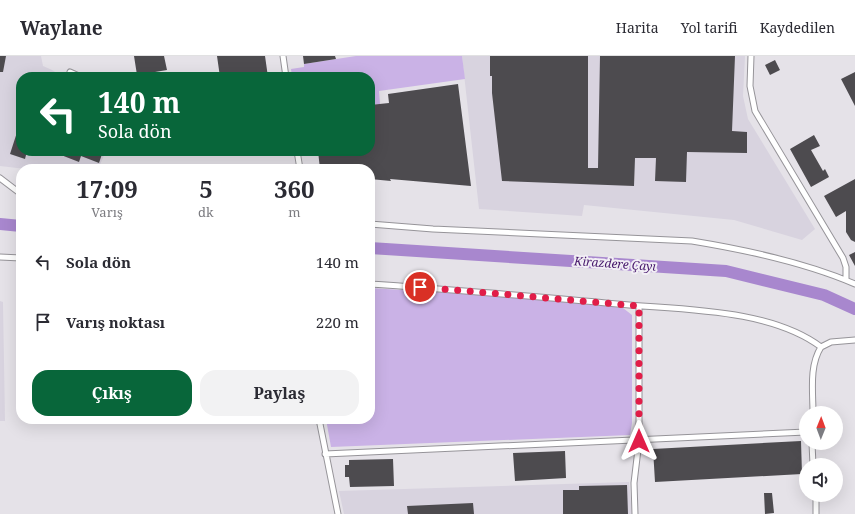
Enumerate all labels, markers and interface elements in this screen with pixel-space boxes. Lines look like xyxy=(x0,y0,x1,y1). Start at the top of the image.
text: Waylane xyxy=(20,15,103,41)
text: Harita xyxy=(616,18,659,37)
text: Yol tarifi xyxy=(681,18,738,37)
text: Kaydedilen xyxy=(760,18,835,37)
text: 140 m xyxy=(98,83,180,121)
icon: left xyxy=(32,88,84,140)
text: Sola dön xyxy=(98,119,172,143)
text: 17:09 xyxy=(76,172,138,205)
text: 5 xyxy=(199,172,213,205)
text: 360 xyxy=(274,172,315,205)
text: Varış xyxy=(91,203,123,221)
text: dk xyxy=(198,203,214,221)
text: m xyxy=(288,203,300,221)
icon: left xyxy=(32,251,54,273)
text: Sola dön xyxy=(66,252,131,272)
text: 140 m xyxy=(316,252,359,272)
water label: Kirazdere Çayı xyxy=(573,252,657,275)
pin xyxy=(403,270,437,304)
icon: arrive xyxy=(409,276,431,298)
icon: arrive xyxy=(32,311,54,333)
text: Varış noktası xyxy=(66,312,165,332)
text: 220 m xyxy=(316,312,359,332)
button: Çıkış xyxy=(32,370,192,416)
button: Paylaş xyxy=(200,370,359,416)
north arrow xyxy=(799,406,843,450)
map controls xyxy=(799,406,843,502)
position arrow xyxy=(618,420,660,462)
button: sound xyxy=(799,458,843,502)

